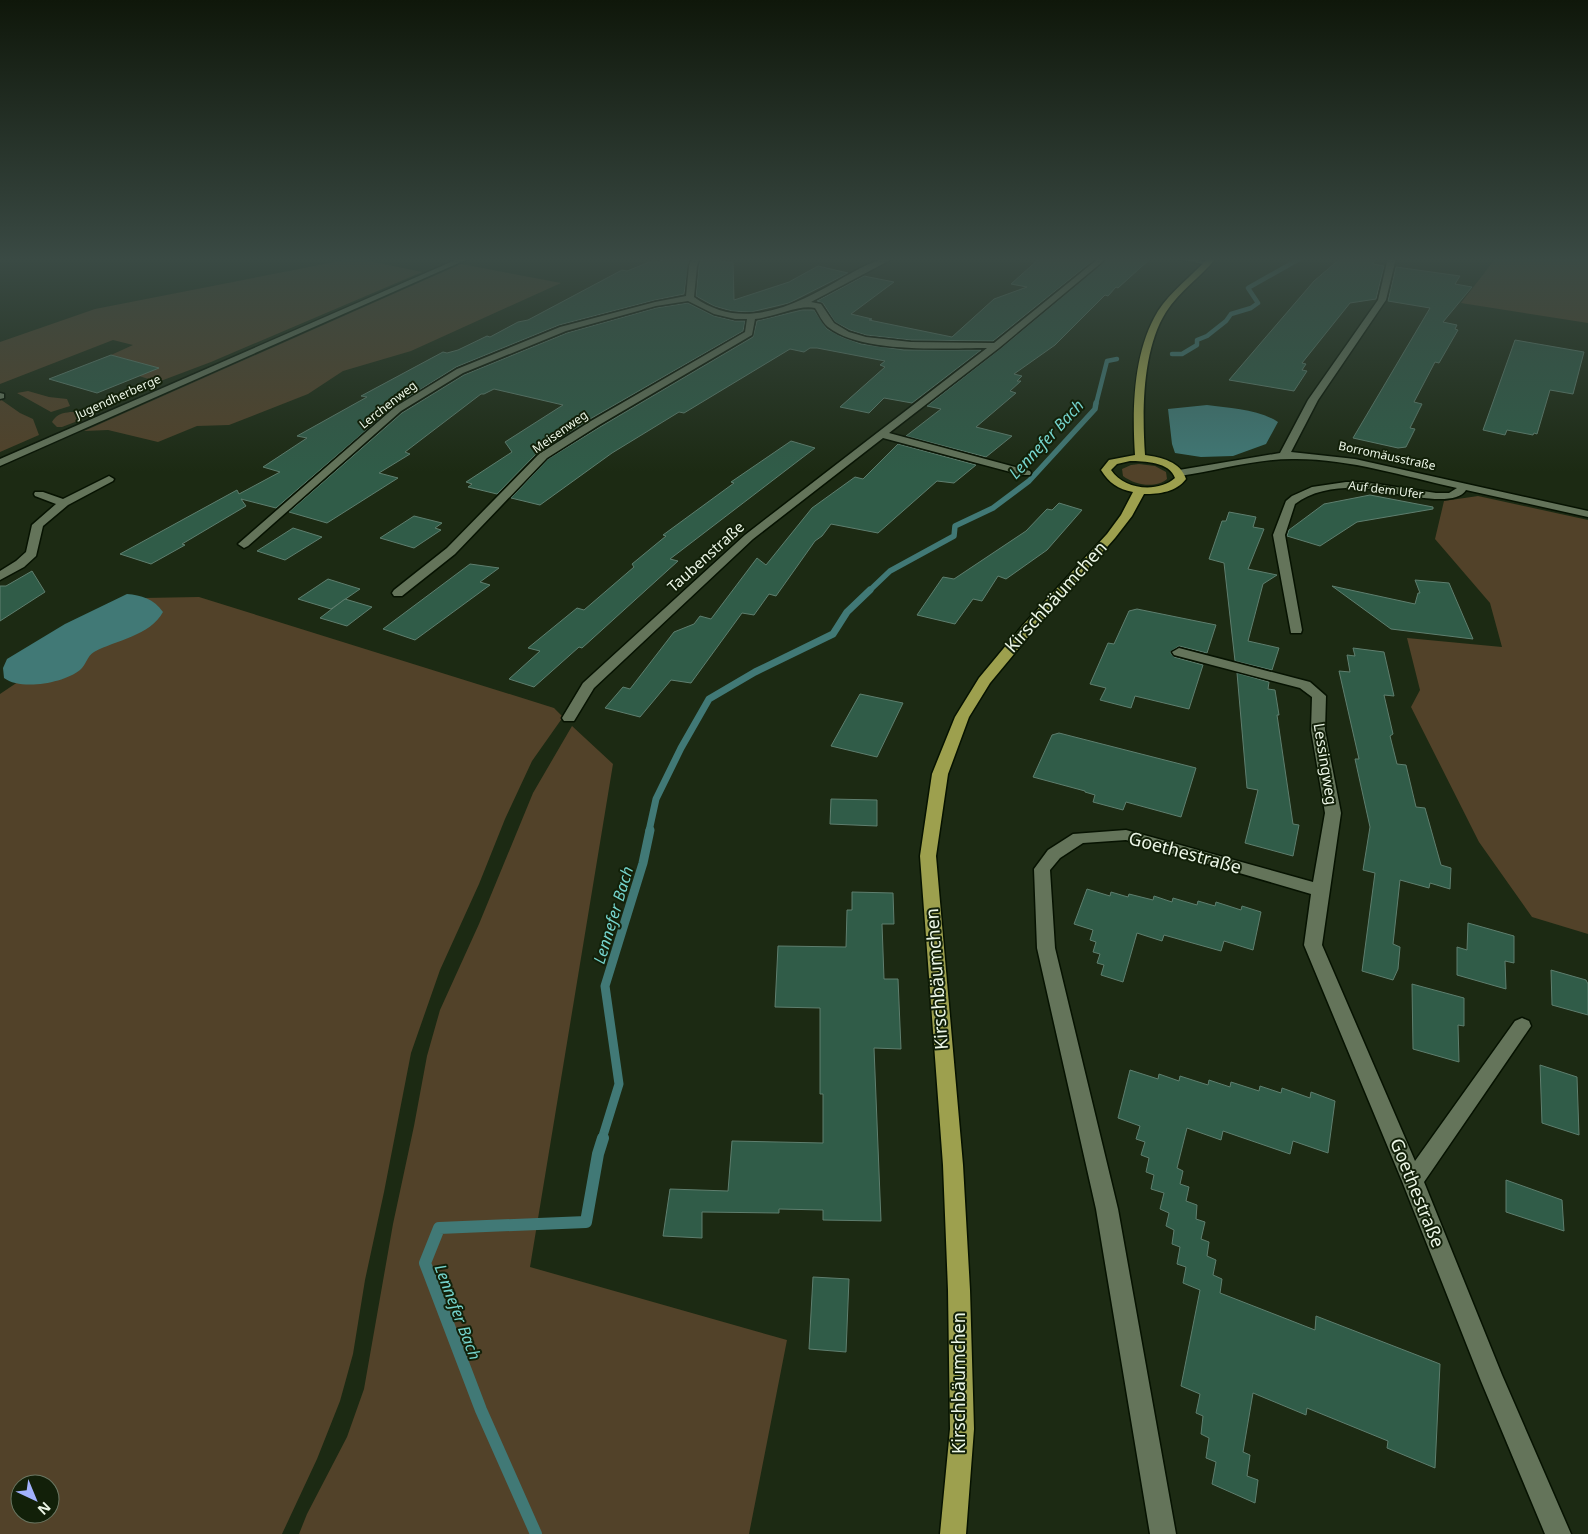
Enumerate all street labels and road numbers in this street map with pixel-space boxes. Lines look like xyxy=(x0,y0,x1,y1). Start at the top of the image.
street label: Jugendherberge xyxy=(71,370,163,423)
street label: Lerchenweg xyxy=(355,377,420,432)
street label: Meisenweg xyxy=(529,406,591,457)
street label: Borromäusstraße xyxy=(1337,437,1438,474)
street label: Auf dem Ufer xyxy=(1348,476,1425,503)
street label: Taubenstraße xyxy=(663,516,748,596)
street label: Kirschbäumchen xyxy=(999,536,1112,657)
street label: Lessingweg xyxy=(1310,722,1342,806)
street label: Goethestraße xyxy=(1126,825,1244,879)
street label: Kirschbäumchen xyxy=(919,908,953,1051)
street label: Goethestraße xyxy=(1385,1134,1451,1251)
street label: Kirschbäumchen xyxy=(946,1312,970,1454)

